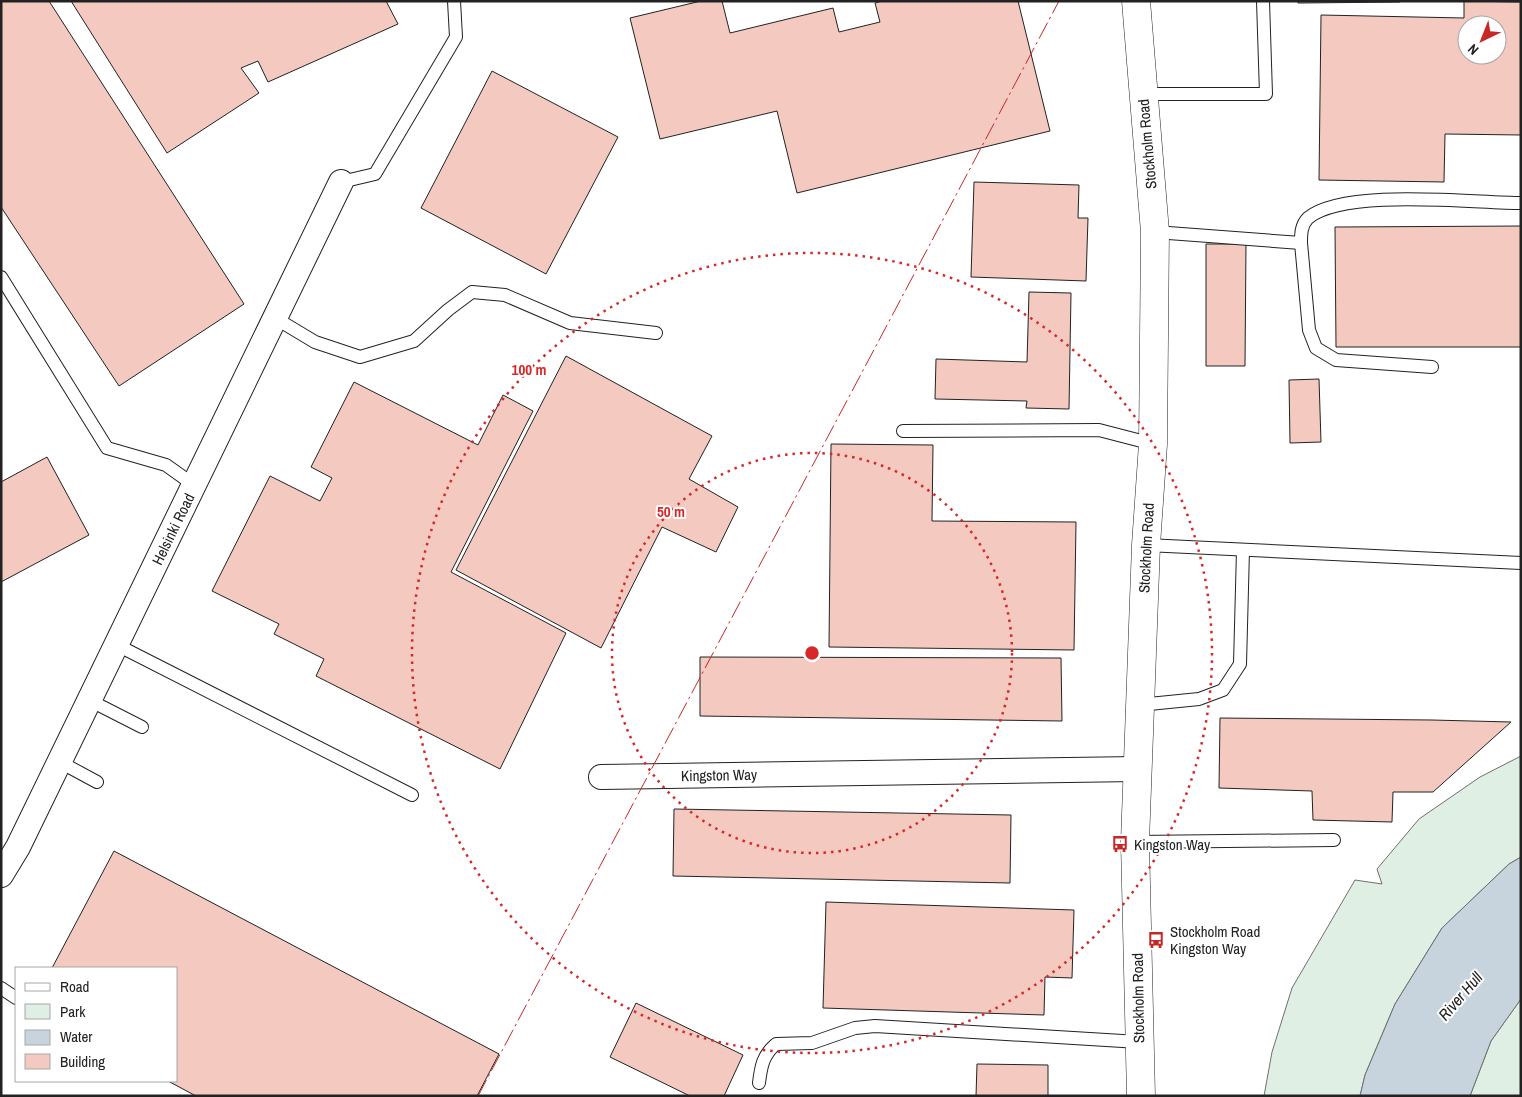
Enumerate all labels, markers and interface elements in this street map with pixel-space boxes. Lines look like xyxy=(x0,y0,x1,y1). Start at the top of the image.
north arrow xyxy=(1457,15,1507,65)
text: N xyxy=(1464,40,1482,59)
street label: Stockholm Road xyxy=(1133,98,1161,190)
text: 100 m xyxy=(512,359,546,380)
street label: Helsinki Road xyxy=(147,490,199,568)
text: 50 m xyxy=(657,501,685,522)
street label: Stockholm Road xyxy=(1133,502,1159,594)
centre of rings xyxy=(803,644,821,662)
street label: Kingston Way xyxy=(681,764,758,786)
bus stop icon: Kingston Way xyxy=(1110,834,1130,854)
place label: Kingston Way xyxy=(1134,834,1211,855)
place label: Stockholm Road Kingston Way xyxy=(1170,921,1260,959)
bus stop icon: Stockholm Road Kingston Way xyxy=(1146,930,1166,950)
street label: Stockholm Road xyxy=(1127,953,1149,1043)
water label: River Hull xyxy=(1433,966,1488,1025)
legend xyxy=(15,967,178,1082)
text: Road xyxy=(60,976,89,997)
text: Park xyxy=(60,1001,86,1022)
text: Water xyxy=(60,1026,92,1047)
text: Building xyxy=(60,1051,105,1072)

